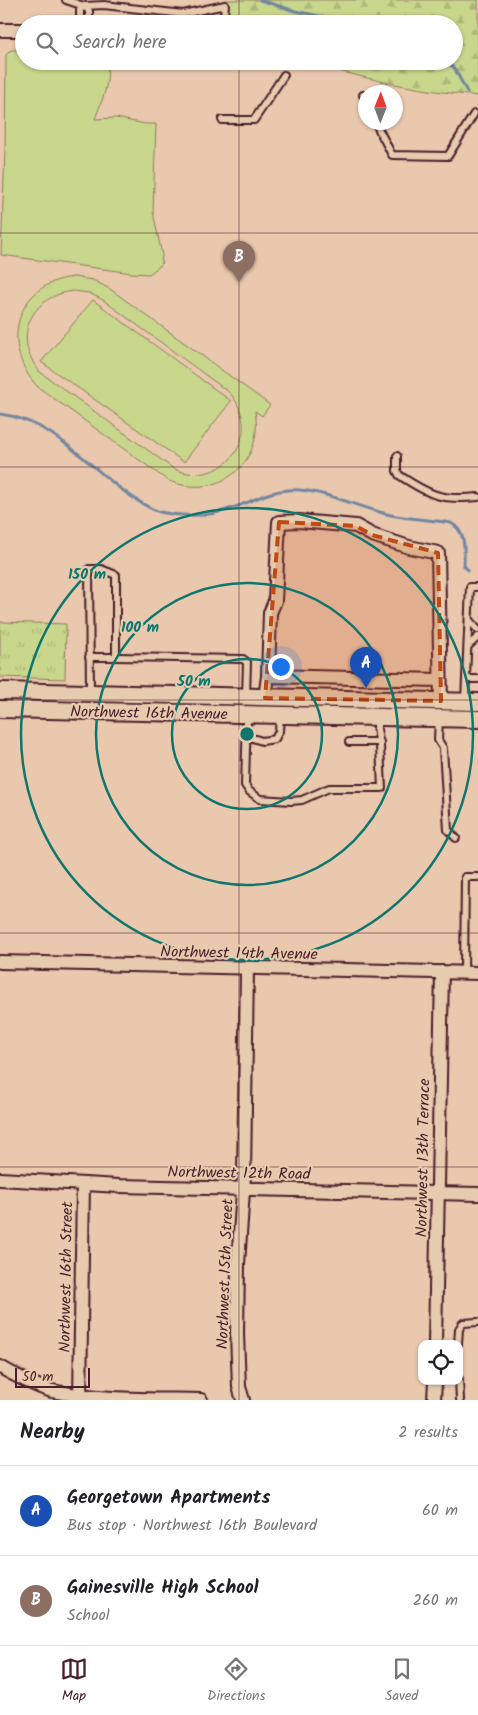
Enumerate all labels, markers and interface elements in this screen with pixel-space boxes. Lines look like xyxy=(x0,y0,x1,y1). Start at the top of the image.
search box xyxy=(15,15,463,70)
text: Search here xyxy=(73,28,167,58)
icon: search xyxy=(33,29,61,57)
north arrow xyxy=(358,85,403,130)
pin: B xyxy=(223,241,255,282)
text: 150 m xyxy=(68,563,106,587)
text: 100 m xyxy=(121,616,159,640)
pin: A xyxy=(350,647,382,688)
your location xyxy=(268,654,294,680)
text: 50 m xyxy=(176,670,211,694)
street label: Northwest 16th Avenue xyxy=(70,700,228,727)
centre of rings xyxy=(238,725,256,743)
street label: Northwest 14th Avenue xyxy=(160,940,318,967)
street label: Northwest 13th Terrace xyxy=(410,1078,437,1238)
street label: Northwest 12th Road xyxy=(167,1160,312,1187)
street label: Northwest 15th Street xyxy=(210,1197,241,1350)
street label: Northwest 16th Street xyxy=(53,1200,80,1353)
map controls xyxy=(418,1340,463,1385)
button: locate xyxy=(418,1340,463,1385)
scale bar xyxy=(15,1365,90,1388)
text: 50 m xyxy=(22,1366,53,1388)
text: Nearby xyxy=(20,1416,85,1449)
text: 2 results xyxy=(398,1420,458,1445)
text: Georgetown Apartments xyxy=(67,1483,270,1513)
text: A xyxy=(31,1498,41,1523)
text: 60 m xyxy=(422,1498,458,1523)
text: Bus stop · Northwest 16th Boulevard xyxy=(67,1513,317,1538)
text: Gainesville High School xyxy=(67,1573,259,1603)
text: B xyxy=(31,1588,41,1613)
text: 260 m xyxy=(413,1588,458,1613)
text: School xyxy=(67,1603,110,1628)
tab: Map xyxy=(60,1655,88,1707)
tab: Directions xyxy=(207,1655,265,1707)
tab: Saved xyxy=(385,1655,418,1707)

